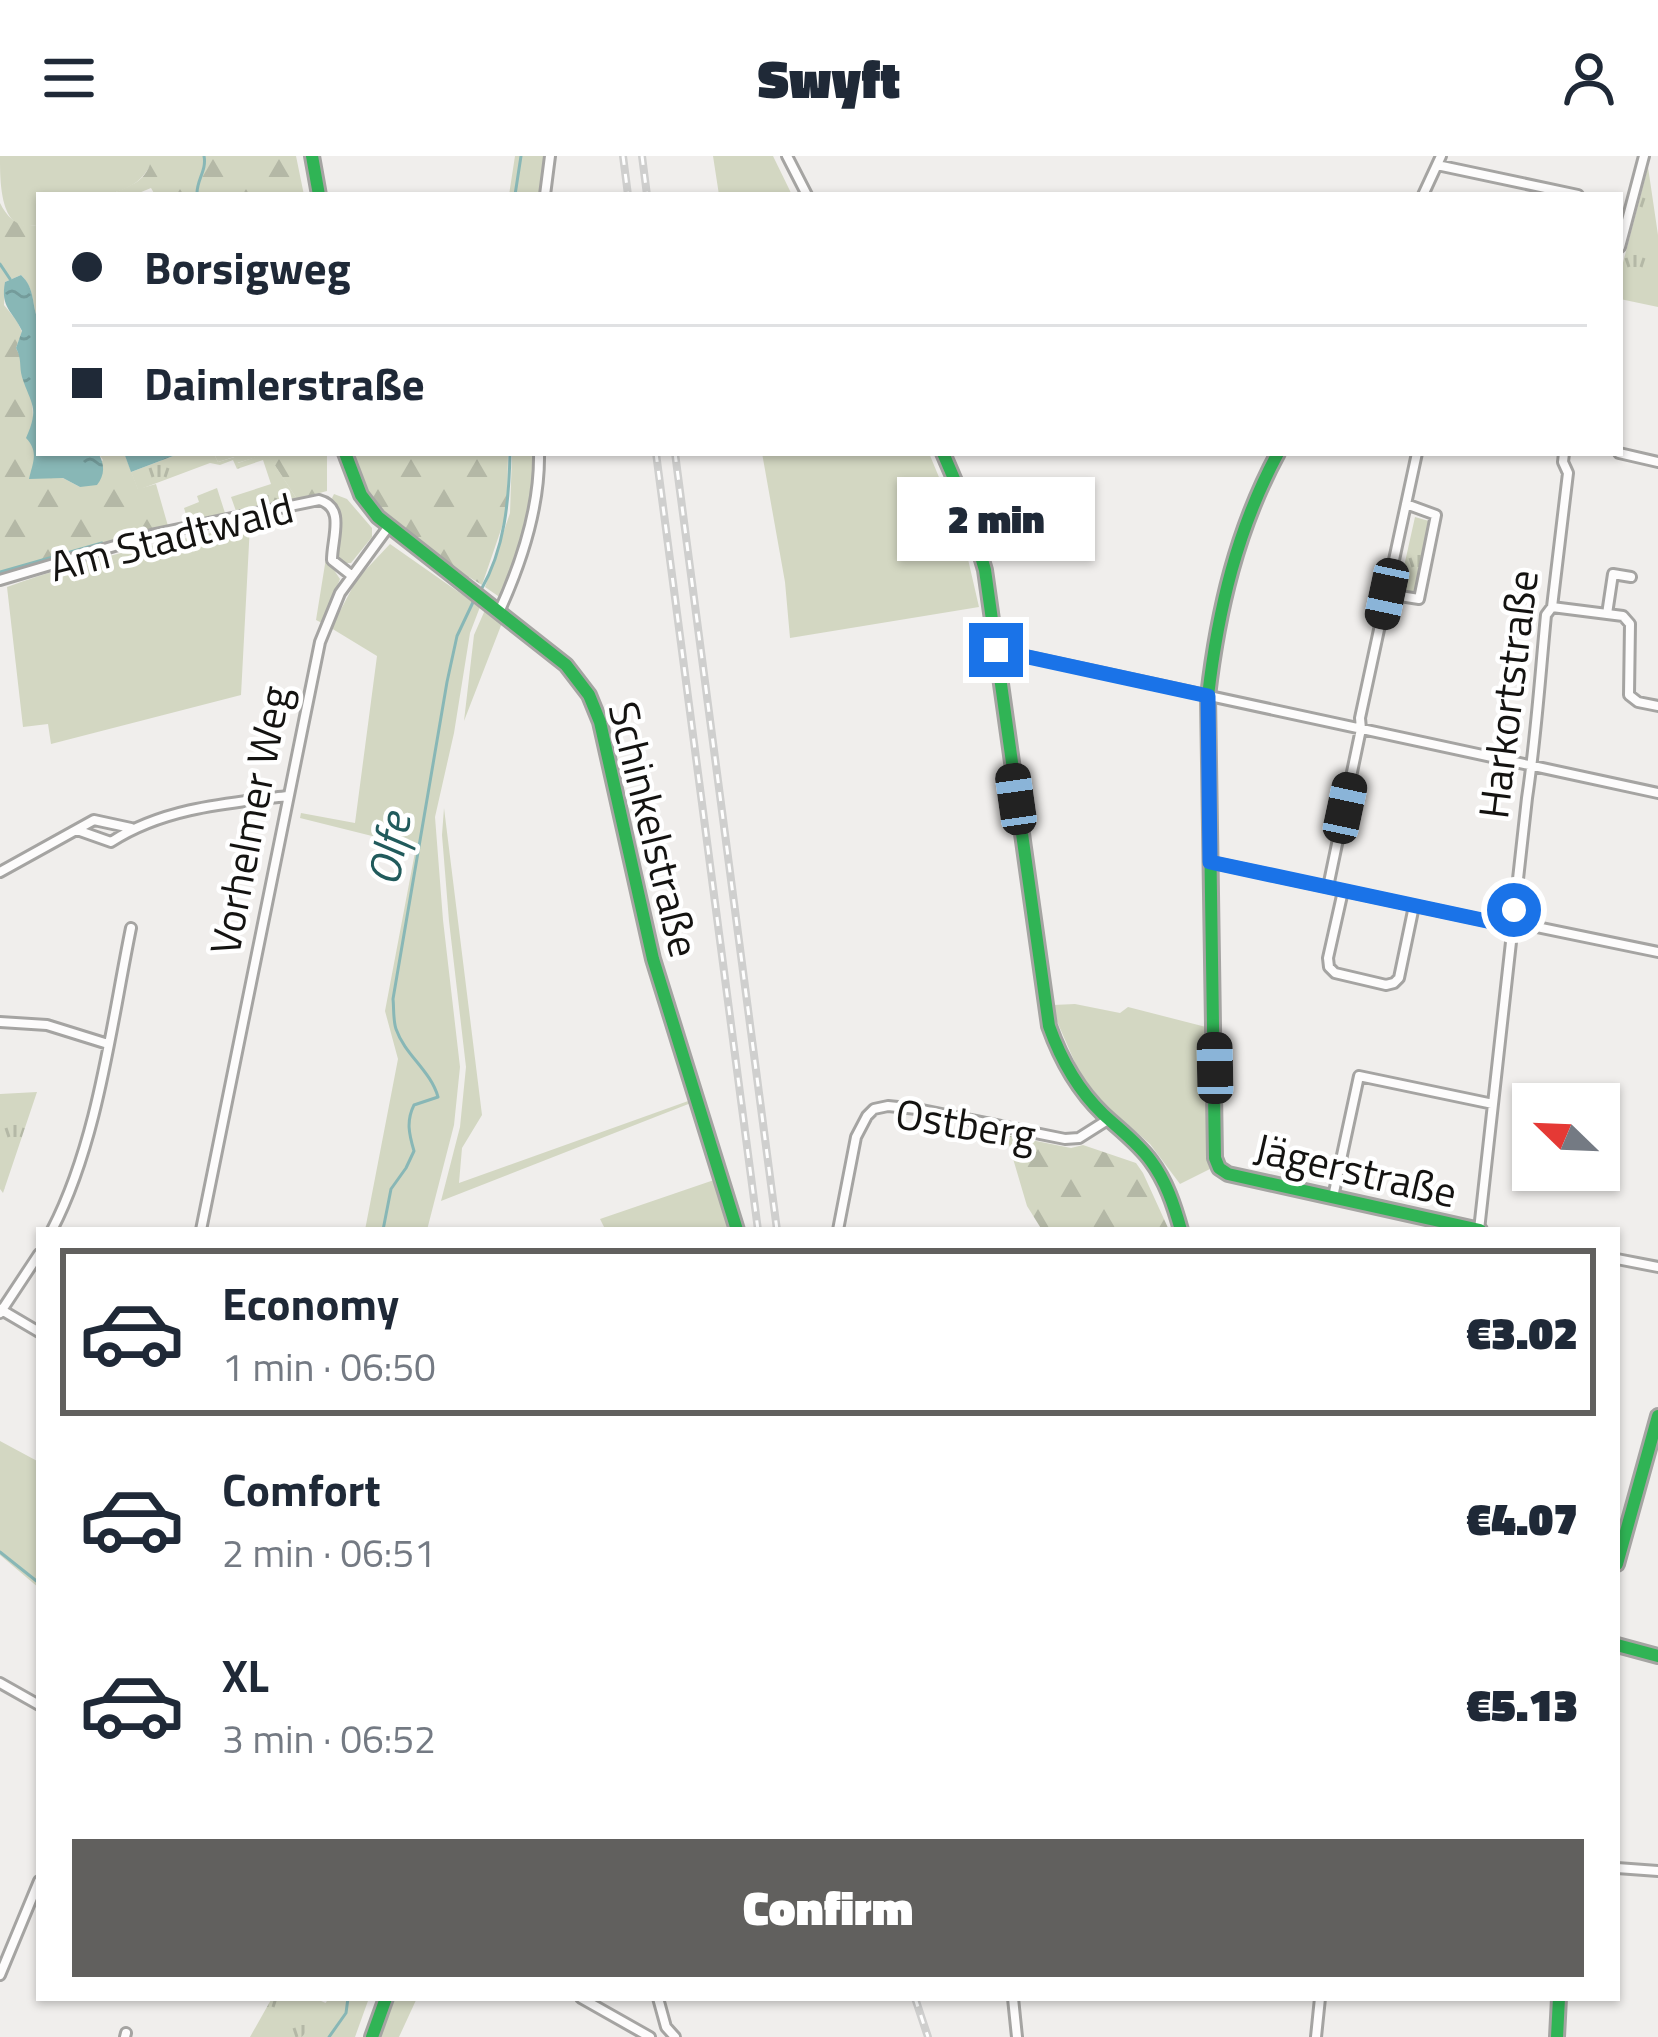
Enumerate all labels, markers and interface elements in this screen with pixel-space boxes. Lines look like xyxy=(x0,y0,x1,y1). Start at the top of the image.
text: Swyft xyxy=(758,37,900,119)
icon: menu xyxy=(36,45,102,111)
icon: person xyxy=(1556,45,1622,111)
text: Borsigweg xyxy=(144,233,351,301)
text: Daimlerstraße xyxy=(144,349,425,417)
street label: Am Stadtwald xyxy=(42,475,300,597)
callout: 2 min xyxy=(897,476,1095,560)
text: 2 min xyxy=(948,489,1044,548)
car xyxy=(1362,555,1412,633)
street label: Harkortstraße xyxy=(1460,566,1554,822)
route end xyxy=(969,623,1023,677)
street label: Vorhelmer Weg xyxy=(192,680,306,960)
street label: Schinkelstraße xyxy=(592,695,718,963)
car xyxy=(993,761,1039,837)
car xyxy=(1320,769,1370,847)
water label: Olfe xyxy=(348,805,428,890)
route start xyxy=(1487,883,1541,937)
car xyxy=(1196,1032,1234,1104)
street label: Ostberg xyxy=(891,1080,1041,1166)
north arrow xyxy=(1512,1083,1620,1191)
map controls xyxy=(1512,1083,1620,1191)
street label: Jägerstraße xyxy=(1249,1115,1463,1223)
text: Economy xyxy=(222,1269,399,1337)
icon: car xyxy=(78,1278,186,1386)
text: €3.02 xyxy=(1466,1298,1578,1366)
text: 1 min · 06:50 xyxy=(222,1337,436,1396)
text: Comfort xyxy=(222,1455,381,1523)
icon: car xyxy=(78,1464,186,1572)
text: €4.07 xyxy=(1466,1484,1578,1552)
text: 2 min · 06:51 xyxy=(222,1523,436,1582)
text: XL xyxy=(222,1641,269,1709)
icon: car xyxy=(78,1650,186,1758)
text: €5.13 xyxy=(1466,1670,1578,1738)
text: 3 min · 06:52 xyxy=(222,1709,436,1768)
button: Confirm xyxy=(72,1839,1584,1977)

